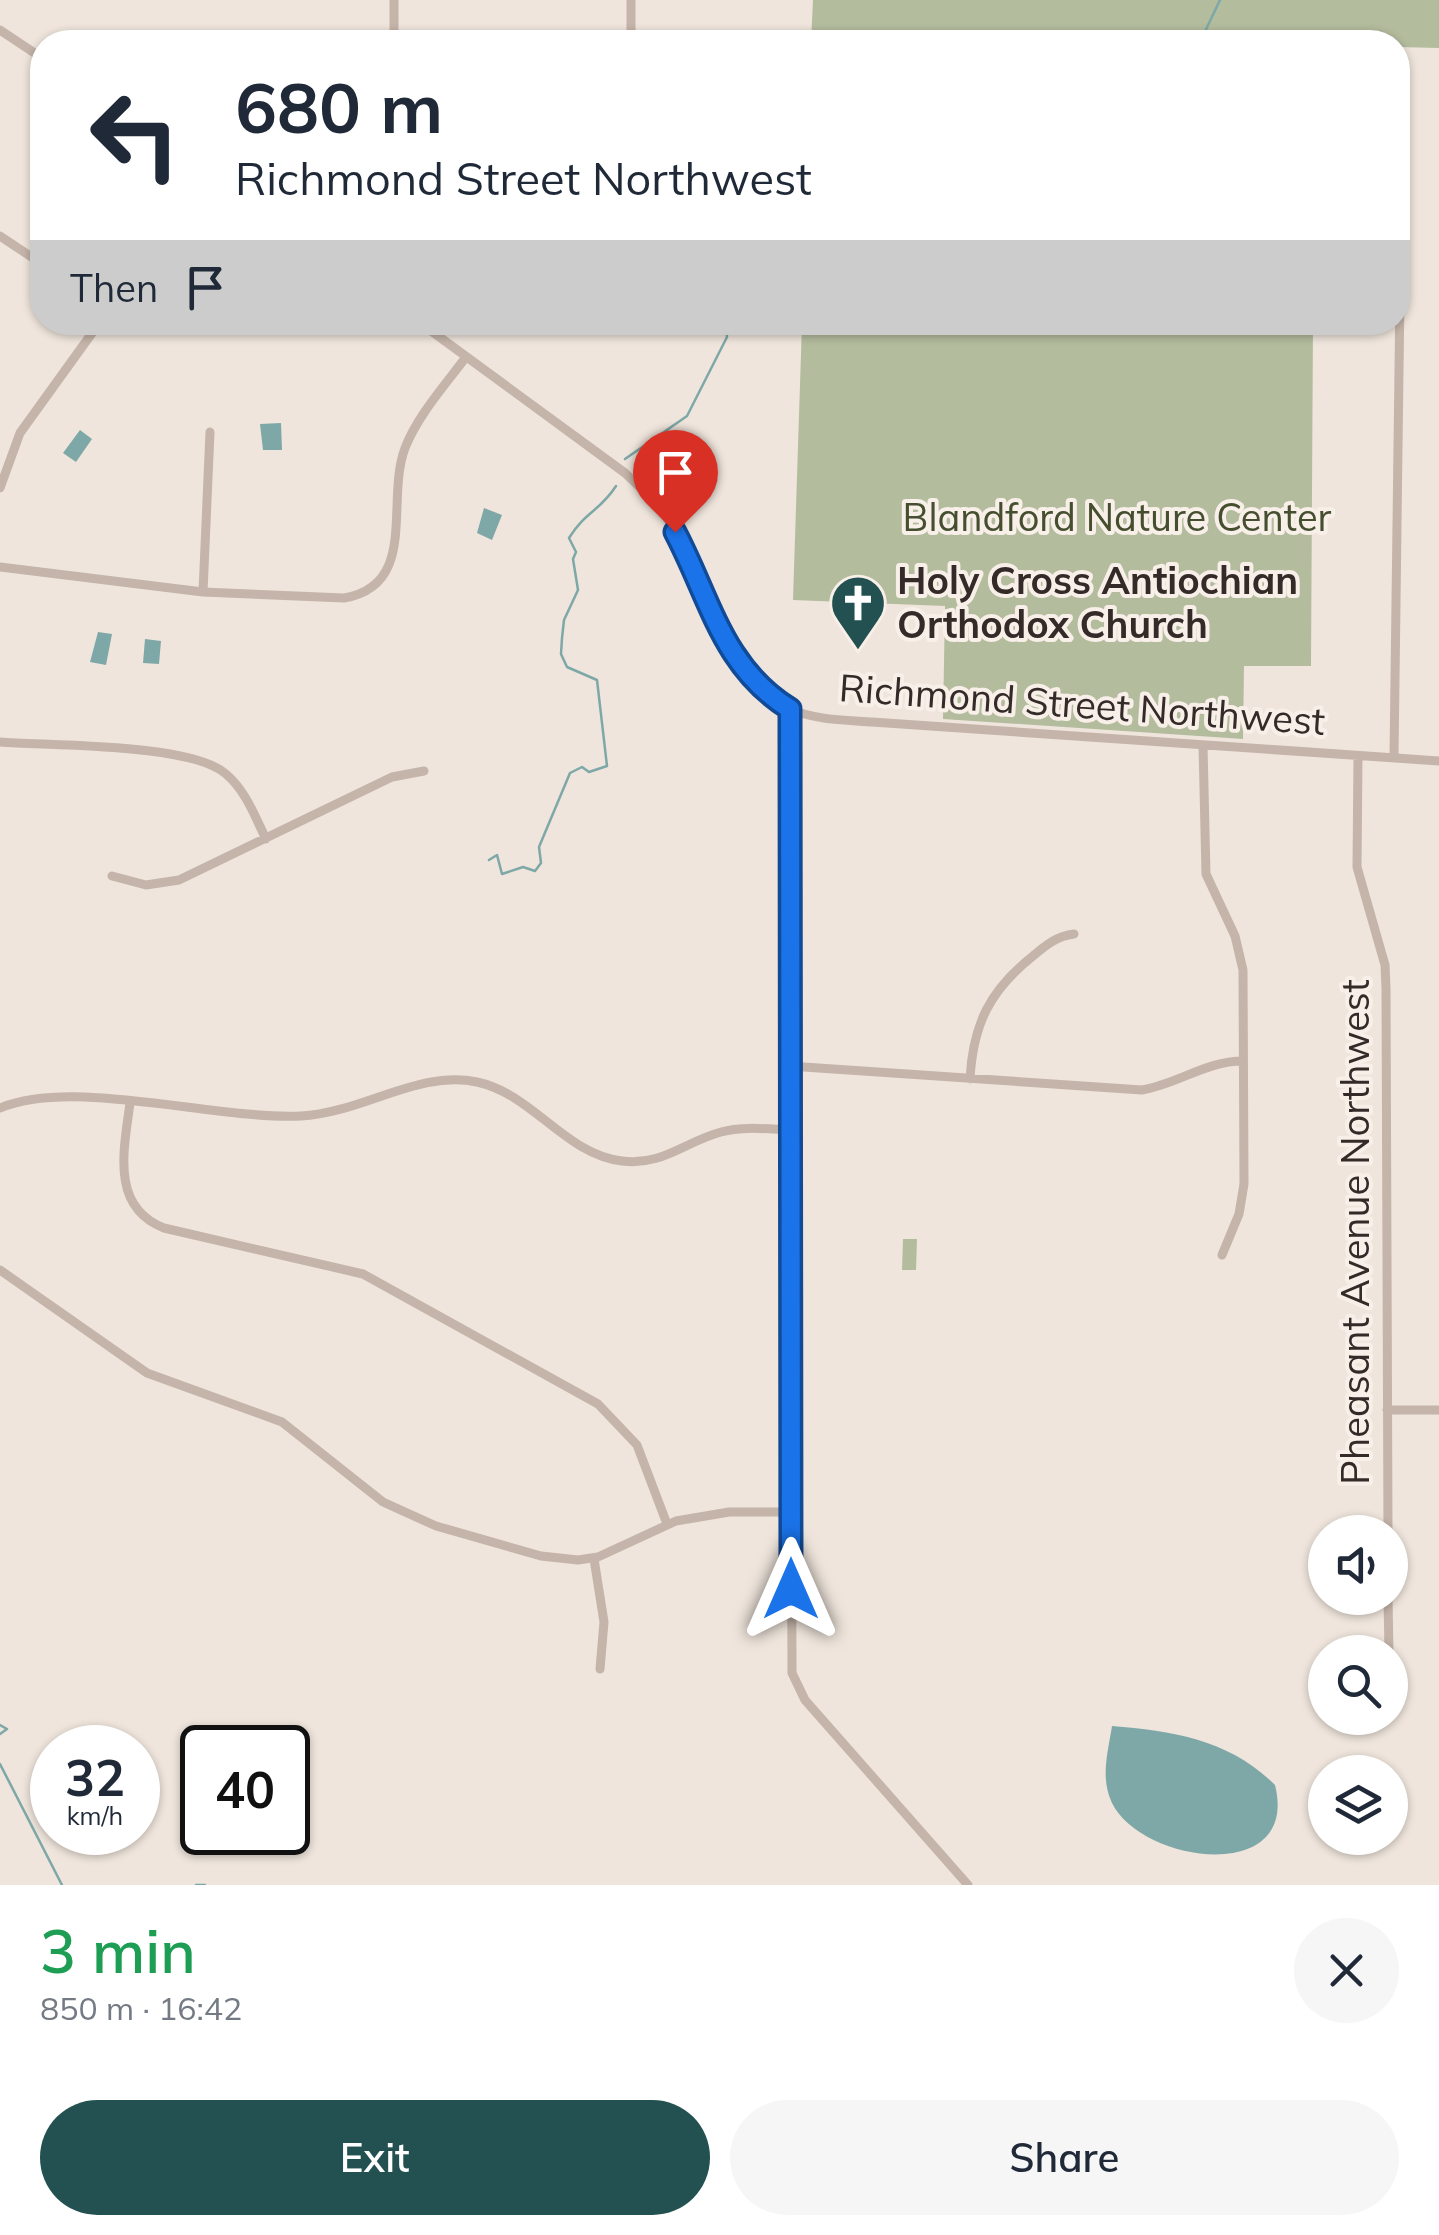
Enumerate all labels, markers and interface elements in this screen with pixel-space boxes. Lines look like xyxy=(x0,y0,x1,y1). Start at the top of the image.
text: 680 m xyxy=(235,63,443,151)
icon: left xyxy=(70,70,200,200)
text: Richmond Street Northwest xyxy=(235,150,812,206)
icon: arrive xyxy=(178,260,233,315)
text: Then xyxy=(70,264,158,312)
pin xyxy=(633,430,718,533)
icon: arrive xyxy=(648,445,703,500)
park label: Blandford Nature Center xyxy=(903,493,1332,541)
place label: Holy Cross Antiochian Orthodox Church xyxy=(897,556,1298,648)
church icon: Holy Cross Antiochian Orthodox Church xyxy=(828,573,888,652)
street label: Richmond Street Northwest xyxy=(837,663,1327,745)
street label: Pheasant Avenue Northwest xyxy=(1331,979,1379,1485)
map controls xyxy=(1308,1515,1408,1855)
button: sound xyxy=(1308,1515,1408,1615)
position arrow xyxy=(739,1537,843,1641)
button: search xyxy=(1308,1635,1408,1735)
speed limit sign: 40 xyxy=(180,1725,310,1855)
text: 32 xyxy=(65,1746,125,1809)
button: layers xyxy=(1308,1755,1408,1855)
text: km/h xyxy=(67,1800,123,1831)
text: 3 min xyxy=(40,1913,196,1988)
button: close xyxy=(1294,1918,1399,2023)
text: 850 m · 16:42 xyxy=(40,1988,242,2028)
button: Exit xyxy=(40,2100,710,2215)
button: Share xyxy=(730,2100,1399,2215)

